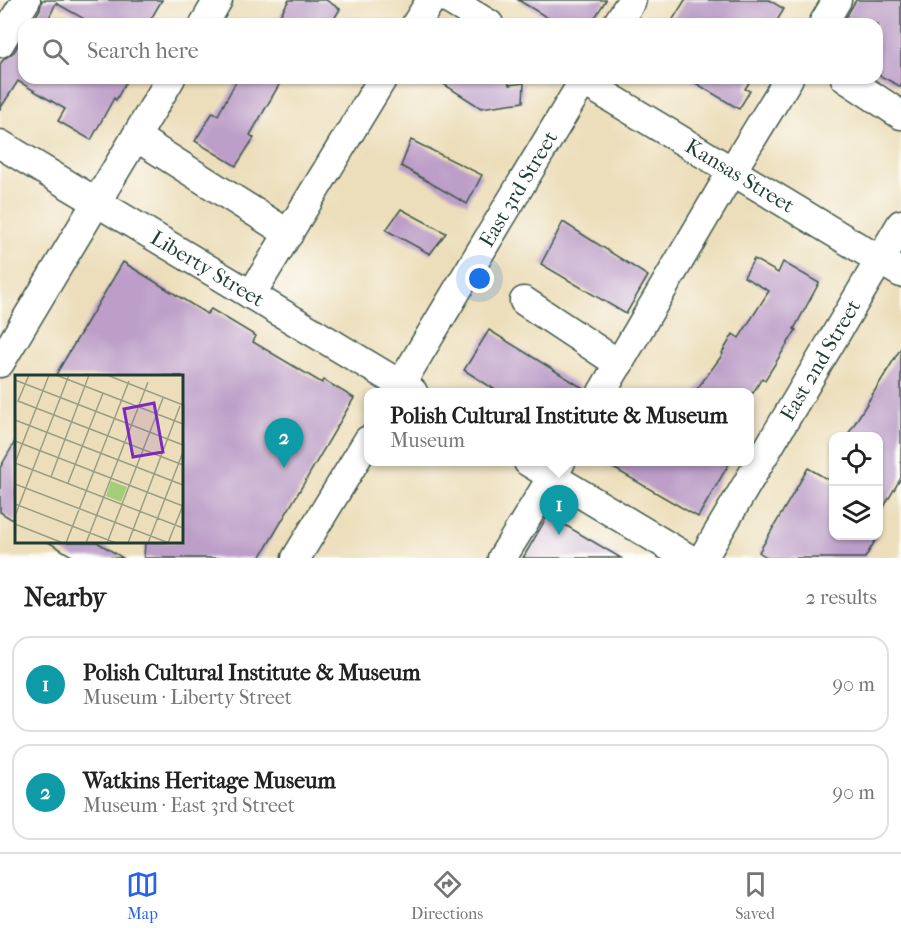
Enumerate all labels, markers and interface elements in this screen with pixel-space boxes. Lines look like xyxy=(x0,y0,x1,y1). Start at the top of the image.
search box xyxy=(18,18,883,84)
icon: search xyxy=(39,35,72,68)
text: Search here xyxy=(87,38,199,64)
street label: East 3rd Street xyxy=(474,126,563,251)
street label: Kansas Street xyxy=(681,134,799,218)
street label: Liberty Street xyxy=(147,225,269,312)
your location xyxy=(465,264,494,293)
street label: East 2nd Street xyxy=(775,295,866,425)
inset map xyxy=(15,375,183,543)
popup xyxy=(364,388,754,466)
text: Polish Cultural Institute & Museum xyxy=(390,403,728,429)
pin: 2 xyxy=(264,418,304,468)
text: Museum xyxy=(390,429,465,452)
map controls xyxy=(829,432,883,540)
button: locate xyxy=(829,432,883,486)
pin: 1 xyxy=(540,486,578,535)
button: layers xyxy=(829,486,883,540)
text: Nearby xyxy=(24,582,106,613)
text: 2 results xyxy=(806,586,877,609)
text: Polish Cultural Institute & Museum xyxy=(83,660,420,686)
text: 1 xyxy=(42,673,49,696)
text: 90 m xyxy=(833,673,875,696)
text: Museum · Liberty Street xyxy=(83,686,292,709)
text: Watkins Heritage Museum xyxy=(83,768,336,794)
text: 2 xyxy=(40,781,51,804)
text: 90 m xyxy=(833,781,875,804)
text: Museum · East 3rd Street xyxy=(83,794,295,817)
tab: Map xyxy=(126,868,159,923)
tab: Directions xyxy=(411,868,483,923)
tab: Saved xyxy=(735,868,775,923)

